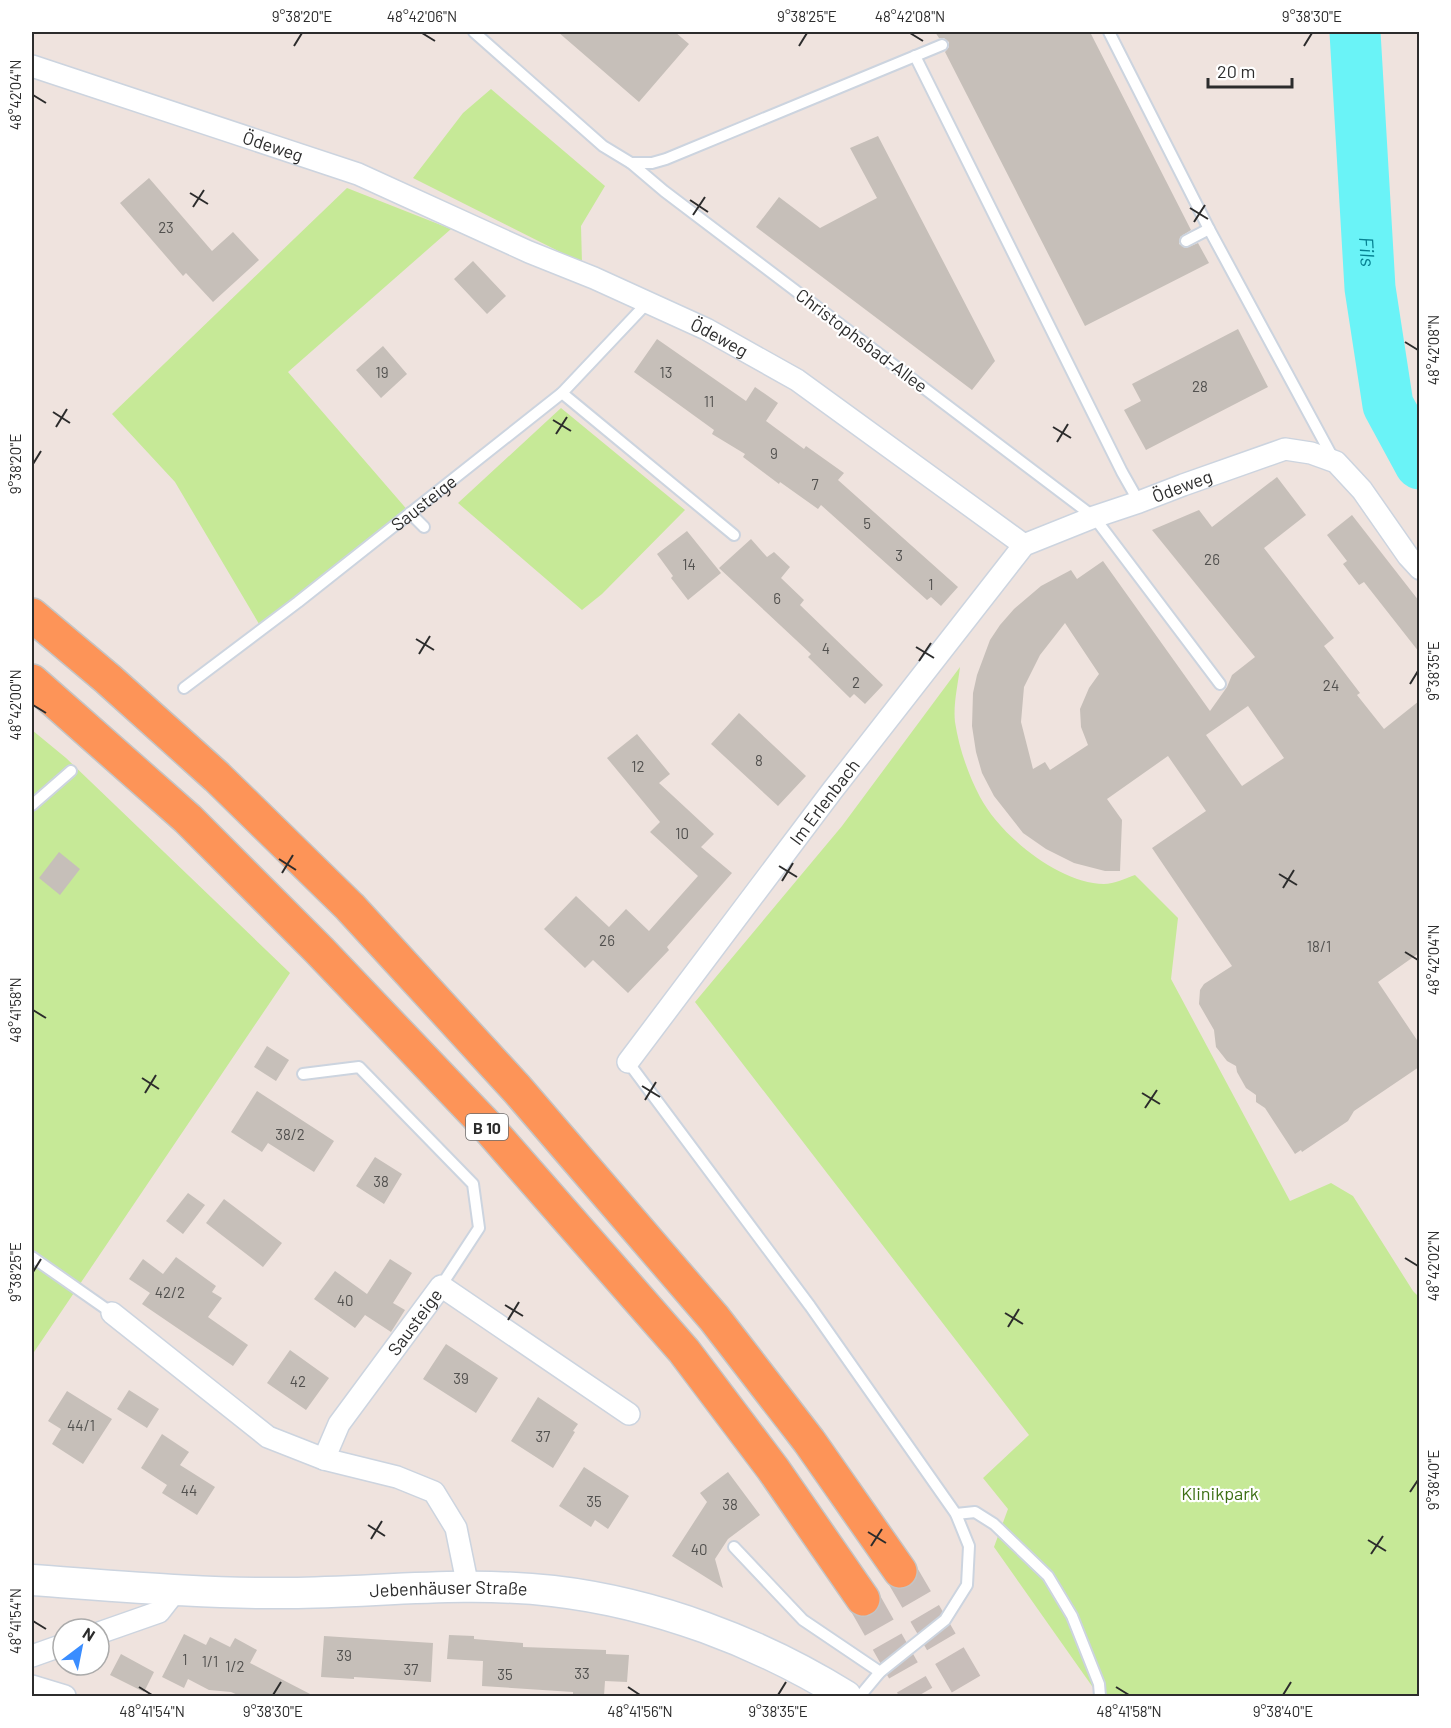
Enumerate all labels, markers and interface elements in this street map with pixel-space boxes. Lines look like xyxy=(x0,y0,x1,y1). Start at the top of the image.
text: 9°38'20"E xyxy=(272,7,332,25)
text: 48°42'06"N xyxy=(387,7,457,25)
text: 9°38'25"E xyxy=(777,7,837,25)
text: 48°42'08"N xyxy=(875,7,945,25)
text: 9°38'30"E xyxy=(1282,7,1342,25)
scale bar xyxy=(1208,51,1292,89)
text: 48°42'04"N xyxy=(6,60,24,130)
text: 20 m xyxy=(1217,60,1255,82)
street label: Ödeweg xyxy=(240,126,306,166)
house number: 23 xyxy=(158,218,174,236)
water label: Fils xyxy=(1355,236,1381,267)
street label: Christophsbad-Allee xyxy=(792,283,932,397)
street label: Ödeweg xyxy=(687,313,752,361)
text: 48°42'08"N xyxy=(1424,315,1442,385)
house number: 19 xyxy=(375,363,389,381)
house number: 13 xyxy=(660,363,672,381)
house number: 28 xyxy=(1192,377,1208,395)
house number: 11 xyxy=(704,392,714,410)
text: 9°38'20"E xyxy=(6,434,24,494)
house number: 9 xyxy=(770,444,778,462)
street label: Ödeweg xyxy=(1149,465,1215,507)
street label: Sausteige xyxy=(386,470,461,535)
house number: 7 xyxy=(811,475,819,493)
house number: 5 xyxy=(863,514,871,532)
house number: 3 xyxy=(895,546,903,564)
house number: 26 xyxy=(1204,550,1220,568)
house number: 14 xyxy=(682,555,696,573)
house number: 1 xyxy=(928,575,934,593)
house number: 6 xyxy=(773,589,781,607)
house number: 4 xyxy=(822,639,830,657)
text: 9°38'35"E xyxy=(1424,641,1442,701)
text: 48°42'00"N xyxy=(6,669,24,741)
house number: 2 xyxy=(852,673,860,691)
house number: 24 xyxy=(1323,676,1339,694)
house number: 8 xyxy=(755,751,763,769)
street label: Im Erlenbach xyxy=(785,754,864,849)
house number: 12 xyxy=(631,757,645,775)
house number: 10 xyxy=(675,824,689,842)
text: 48°42'04"N xyxy=(1424,925,1442,995)
house number: 26 xyxy=(599,931,615,949)
house number: 18/1 xyxy=(1307,937,1331,955)
text: 48°41'58"N xyxy=(6,977,24,1043)
road number: B 10 xyxy=(466,1114,508,1140)
house number: 38/2 xyxy=(275,1125,305,1143)
house number: 38 xyxy=(373,1172,389,1190)
text: 48°42'02"N xyxy=(1424,1231,1442,1301)
text: 9°38'25"E xyxy=(6,1242,24,1302)
house number: 42/2 xyxy=(155,1283,185,1301)
street label: Sausteige xyxy=(382,1284,446,1360)
house number: 40 xyxy=(337,1291,353,1309)
house number: 39 xyxy=(453,1369,469,1387)
house number: 42 xyxy=(290,1372,306,1390)
house number: 44/1 xyxy=(67,1416,95,1434)
house number: 37 xyxy=(536,1427,550,1445)
text: 9°38'40"E xyxy=(1424,1450,1442,1510)
house number: 44 xyxy=(181,1481,197,1499)
park label: Klinikpark xyxy=(1181,1482,1259,1504)
house number: 35 xyxy=(586,1492,602,1510)
house number: 38 xyxy=(722,1495,738,1513)
house number: 40 xyxy=(691,1540,707,1558)
street label: Jebenhäuser Straße xyxy=(369,1576,528,1601)
text: 48°41'54"N xyxy=(6,1588,24,1654)
north arrow xyxy=(51,1617,111,1677)
text: N xyxy=(80,1623,99,1645)
house number: 39 xyxy=(336,1646,352,1664)
house number: 1 xyxy=(182,1650,188,1668)
house number: 1/1 xyxy=(202,1652,218,1670)
house number: 1/2 xyxy=(225,1657,245,1675)
house number: 37 xyxy=(404,1660,418,1678)
house number: 33 xyxy=(574,1664,590,1682)
house number: 35 xyxy=(497,1665,513,1683)
text: 48°41'54"N xyxy=(119,1702,185,1720)
text: 9°38'30"E xyxy=(243,1702,303,1720)
text: 48°41'56"N xyxy=(607,1702,673,1720)
text: 9°38'35"E xyxy=(748,1702,808,1720)
text: 48°41'58"N xyxy=(1096,1702,1162,1720)
text: 9°38'40"E xyxy=(1253,1702,1313,1720)

